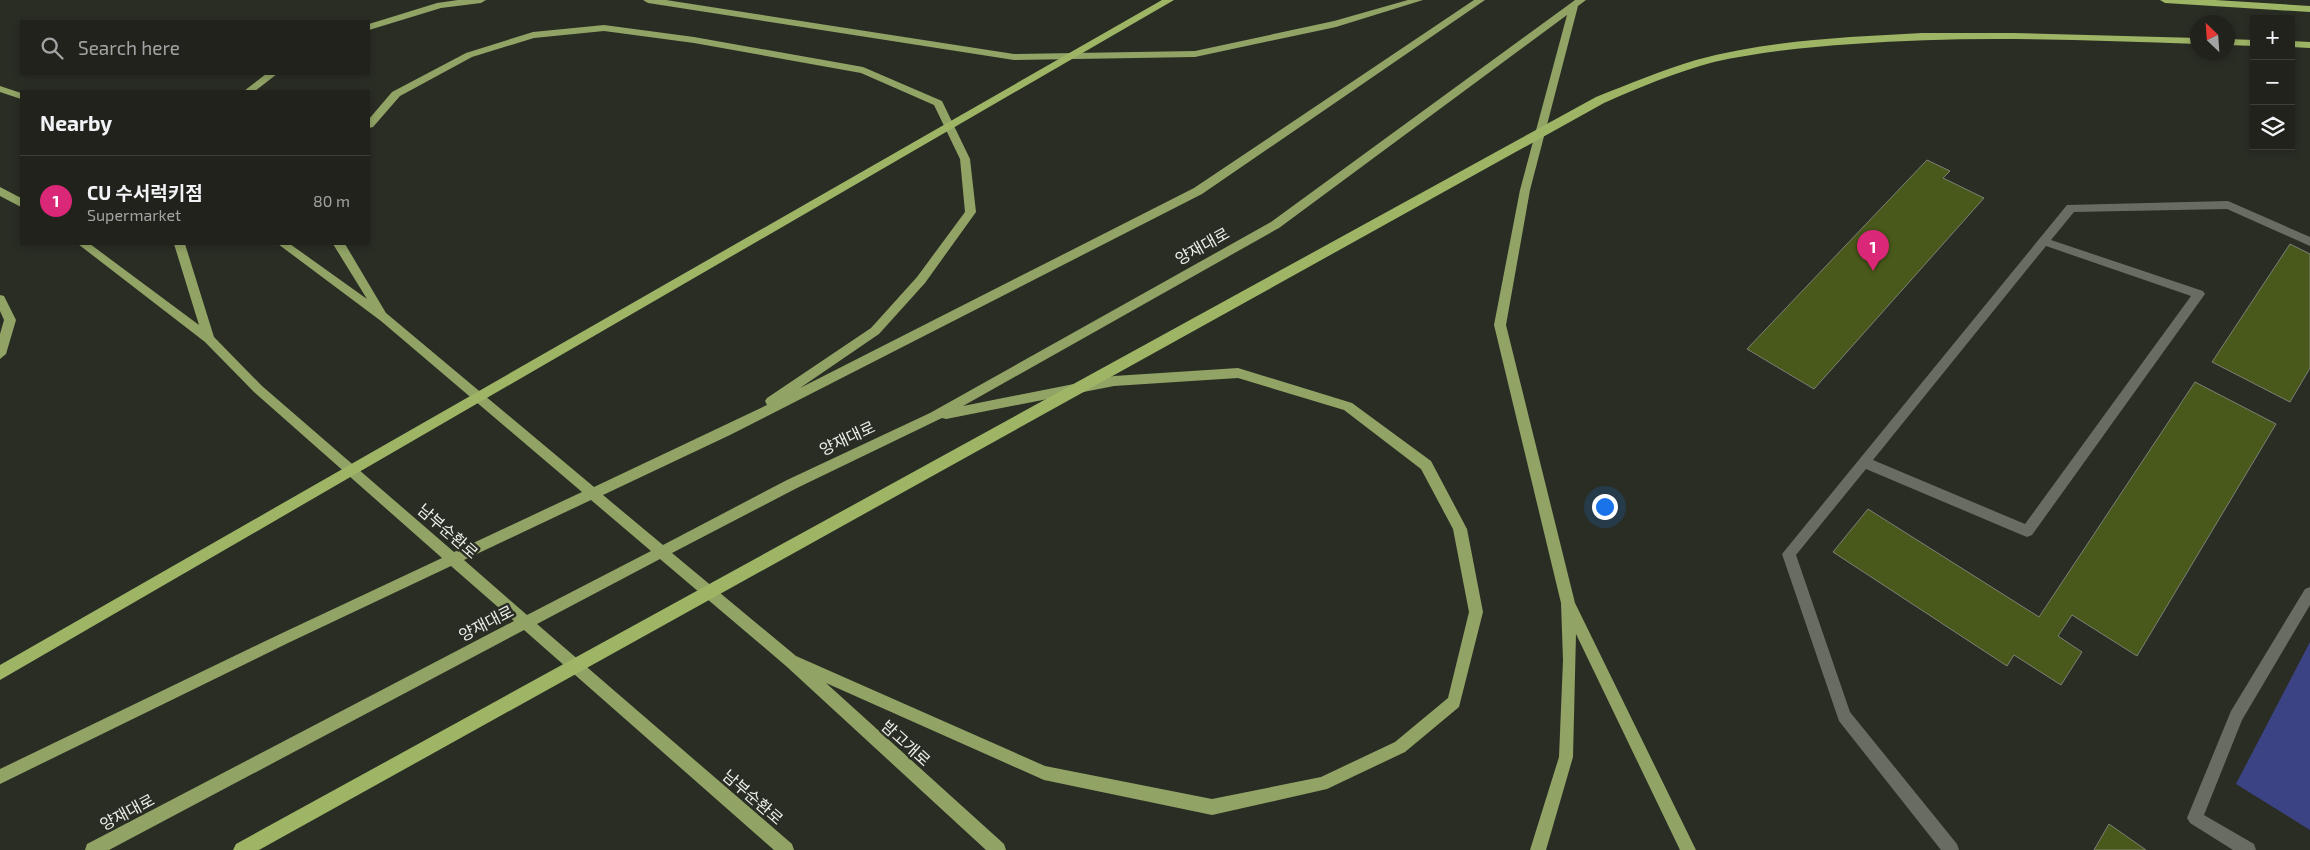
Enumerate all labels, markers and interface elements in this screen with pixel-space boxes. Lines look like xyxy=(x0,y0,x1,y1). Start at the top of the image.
north arrow xyxy=(2190,15,2235,60)
map controls xyxy=(2250,15,2295,150)
button: + xyxy=(2250,15,2295,60)
search box xyxy=(20,20,370,75)
icon: search xyxy=(38,34,66,62)
text: Search here xyxy=(78,36,180,59)
button: − xyxy=(2250,60,2295,105)
button: layers xyxy=(2250,105,2295,150)
text: Nearby xyxy=(40,110,112,135)
text: CU 수서럭키점 xyxy=(87,181,203,204)
text: 1 xyxy=(53,191,59,210)
text: 80 m xyxy=(313,191,350,210)
text: Supermarket xyxy=(87,205,181,224)
street label: 양재대로 xyxy=(1171,223,1232,268)
pin: 1 xyxy=(1857,230,1889,271)
street label: 양재대로 xyxy=(816,416,878,459)
your location xyxy=(1592,494,1618,520)
street label: 남부순환로 xyxy=(414,499,483,562)
street label: 양재대로 xyxy=(455,601,517,644)
street label: 밤고개로 xyxy=(878,716,935,770)
street label: 남부순환로 xyxy=(719,765,788,828)
street label: 양재대로 xyxy=(96,789,157,834)

